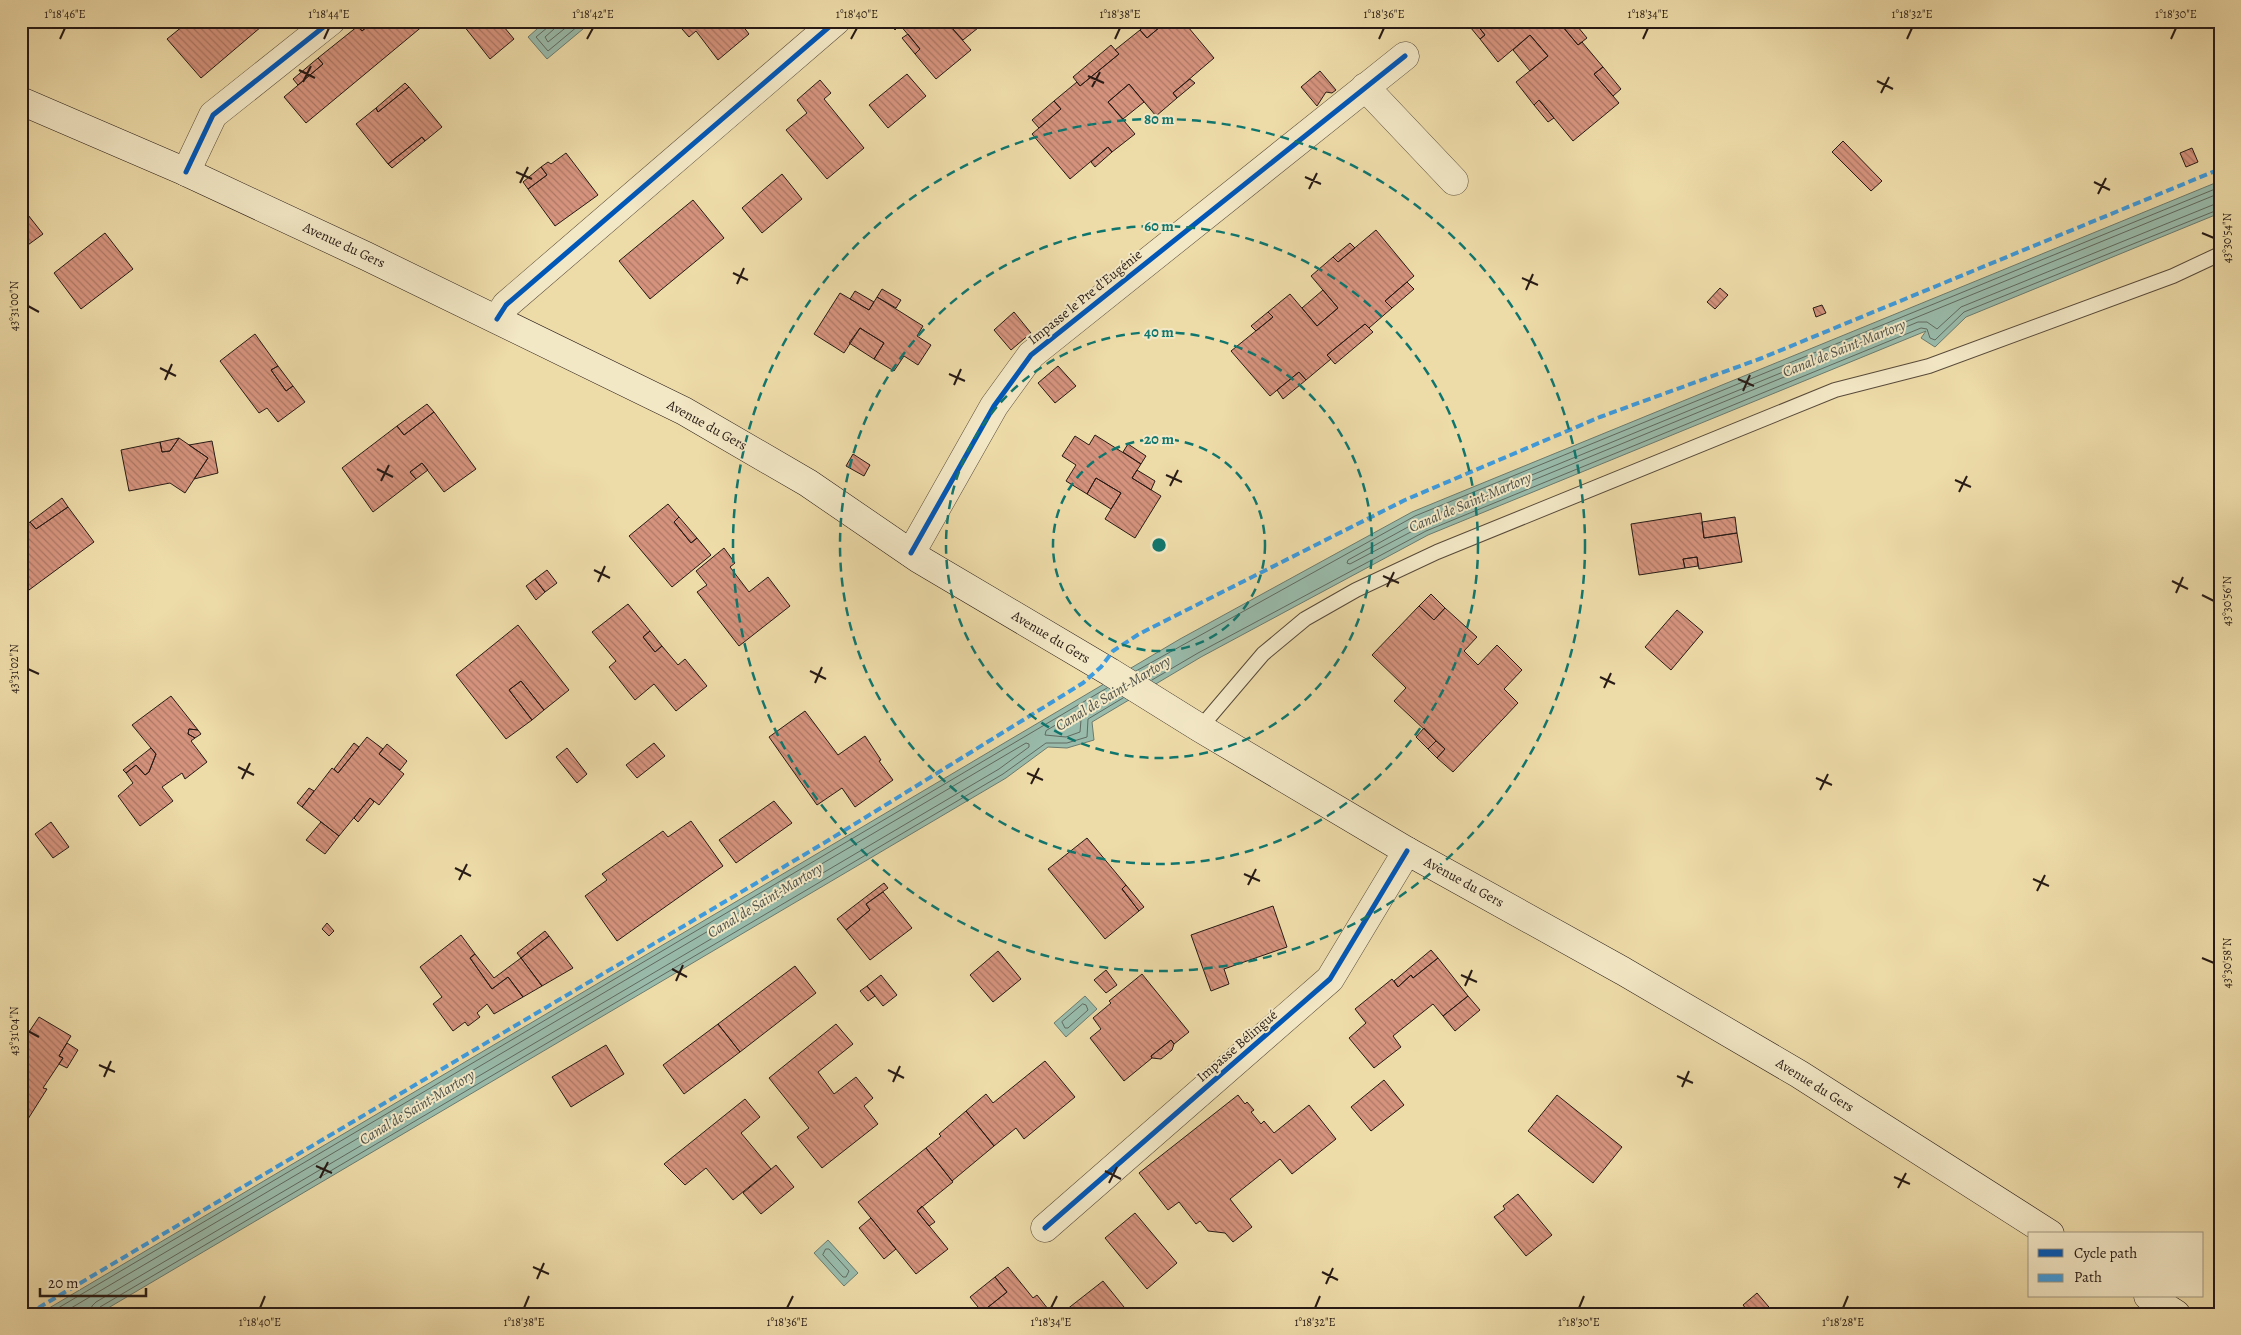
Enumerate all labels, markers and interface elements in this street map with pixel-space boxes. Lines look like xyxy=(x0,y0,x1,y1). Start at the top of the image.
text: 1°18'46"E xyxy=(44,6,86,22)
text: 1°18'44"E xyxy=(308,6,350,22)
text: 1°18'42"E xyxy=(572,6,614,22)
text: 1°18'40"E xyxy=(836,6,878,22)
text: 1°18'38"E xyxy=(1099,6,1141,22)
text: 1°18'36"E xyxy=(1364,6,1404,22)
text: 1°18'34"E xyxy=(1628,6,1668,22)
text: 1°18'32"E xyxy=(1891,6,1933,22)
text: 1°18'30"E xyxy=(2155,6,2197,22)
text: 80 m xyxy=(1144,109,1174,129)
text: 43°30'54"N xyxy=(2219,212,2235,263)
text: 60 m xyxy=(1144,216,1174,236)
street label: Avenue du Gers xyxy=(299,217,388,272)
street label: Impasse le Pre d'Eugénie xyxy=(1024,245,1146,349)
text: 43°31'00"N xyxy=(6,281,22,331)
water label: Canal de Saint-Martory xyxy=(1779,314,1909,382)
text: 40 m xyxy=(1144,322,1174,342)
street label: Avenue du Gers xyxy=(663,395,750,455)
text: 20 m xyxy=(1144,429,1174,449)
water label: Canal de Saint-Martory xyxy=(1406,467,1535,537)
centre of rings xyxy=(1150,536,1168,554)
text: 43°30'56"N xyxy=(2219,575,2235,626)
street label: Avenue du Gers xyxy=(1007,606,1094,668)
text: 43°31'02"N xyxy=(6,644,22,694)
water label: Canal de Saint-Martory xyxy=(1051,650,1175,735)
street label: Avenue du Gers xyxy=(1420,852,1507,912)
water label: Canal de Saint-Martory xyxy=(703,857,827,942)
text: 43°30'58"N xyxy=(2219,937,2235,988)
text: 43°31'04"N xyxy=(6,1006,22,1056)
street label: Impasse Bélingué xyxy=(1193,1006,1281,1086)
street label: Avenue du Gers xyxy=(1772,1053,1858,1117)
water label: Canal de Saint-Martory xyxy=(355,1064,479,1149)
legend xyxy=(2028,1232,2204,1298)
text: Cycle path xyxy=(2074,1243,2137,1263)
scale bar xyxy=(40,1265,146,1297)
text: Path xyxy=(2074,1267,2102,1287)
text: 20 m xyxy=(48,1273,79,1293)
text: 1°18'40"E xyxy=(239,1314,281,1330)
text: 1°18'38"E xyxy=(503,1314,545,1330)
text: 1°18'36"E xyxy=(767,1314,807,1330)
text: 1°18'34"E xyxy=(1031,1314,1071,1330)
text: 1°18'32"E xyxy=(1294,1314,1336,1330)
text: 1°18'30"E xyxy=(1558,1314,1600,1330)
text: 1°18'28"E xyxy=(1822,1314,1864,1330)

